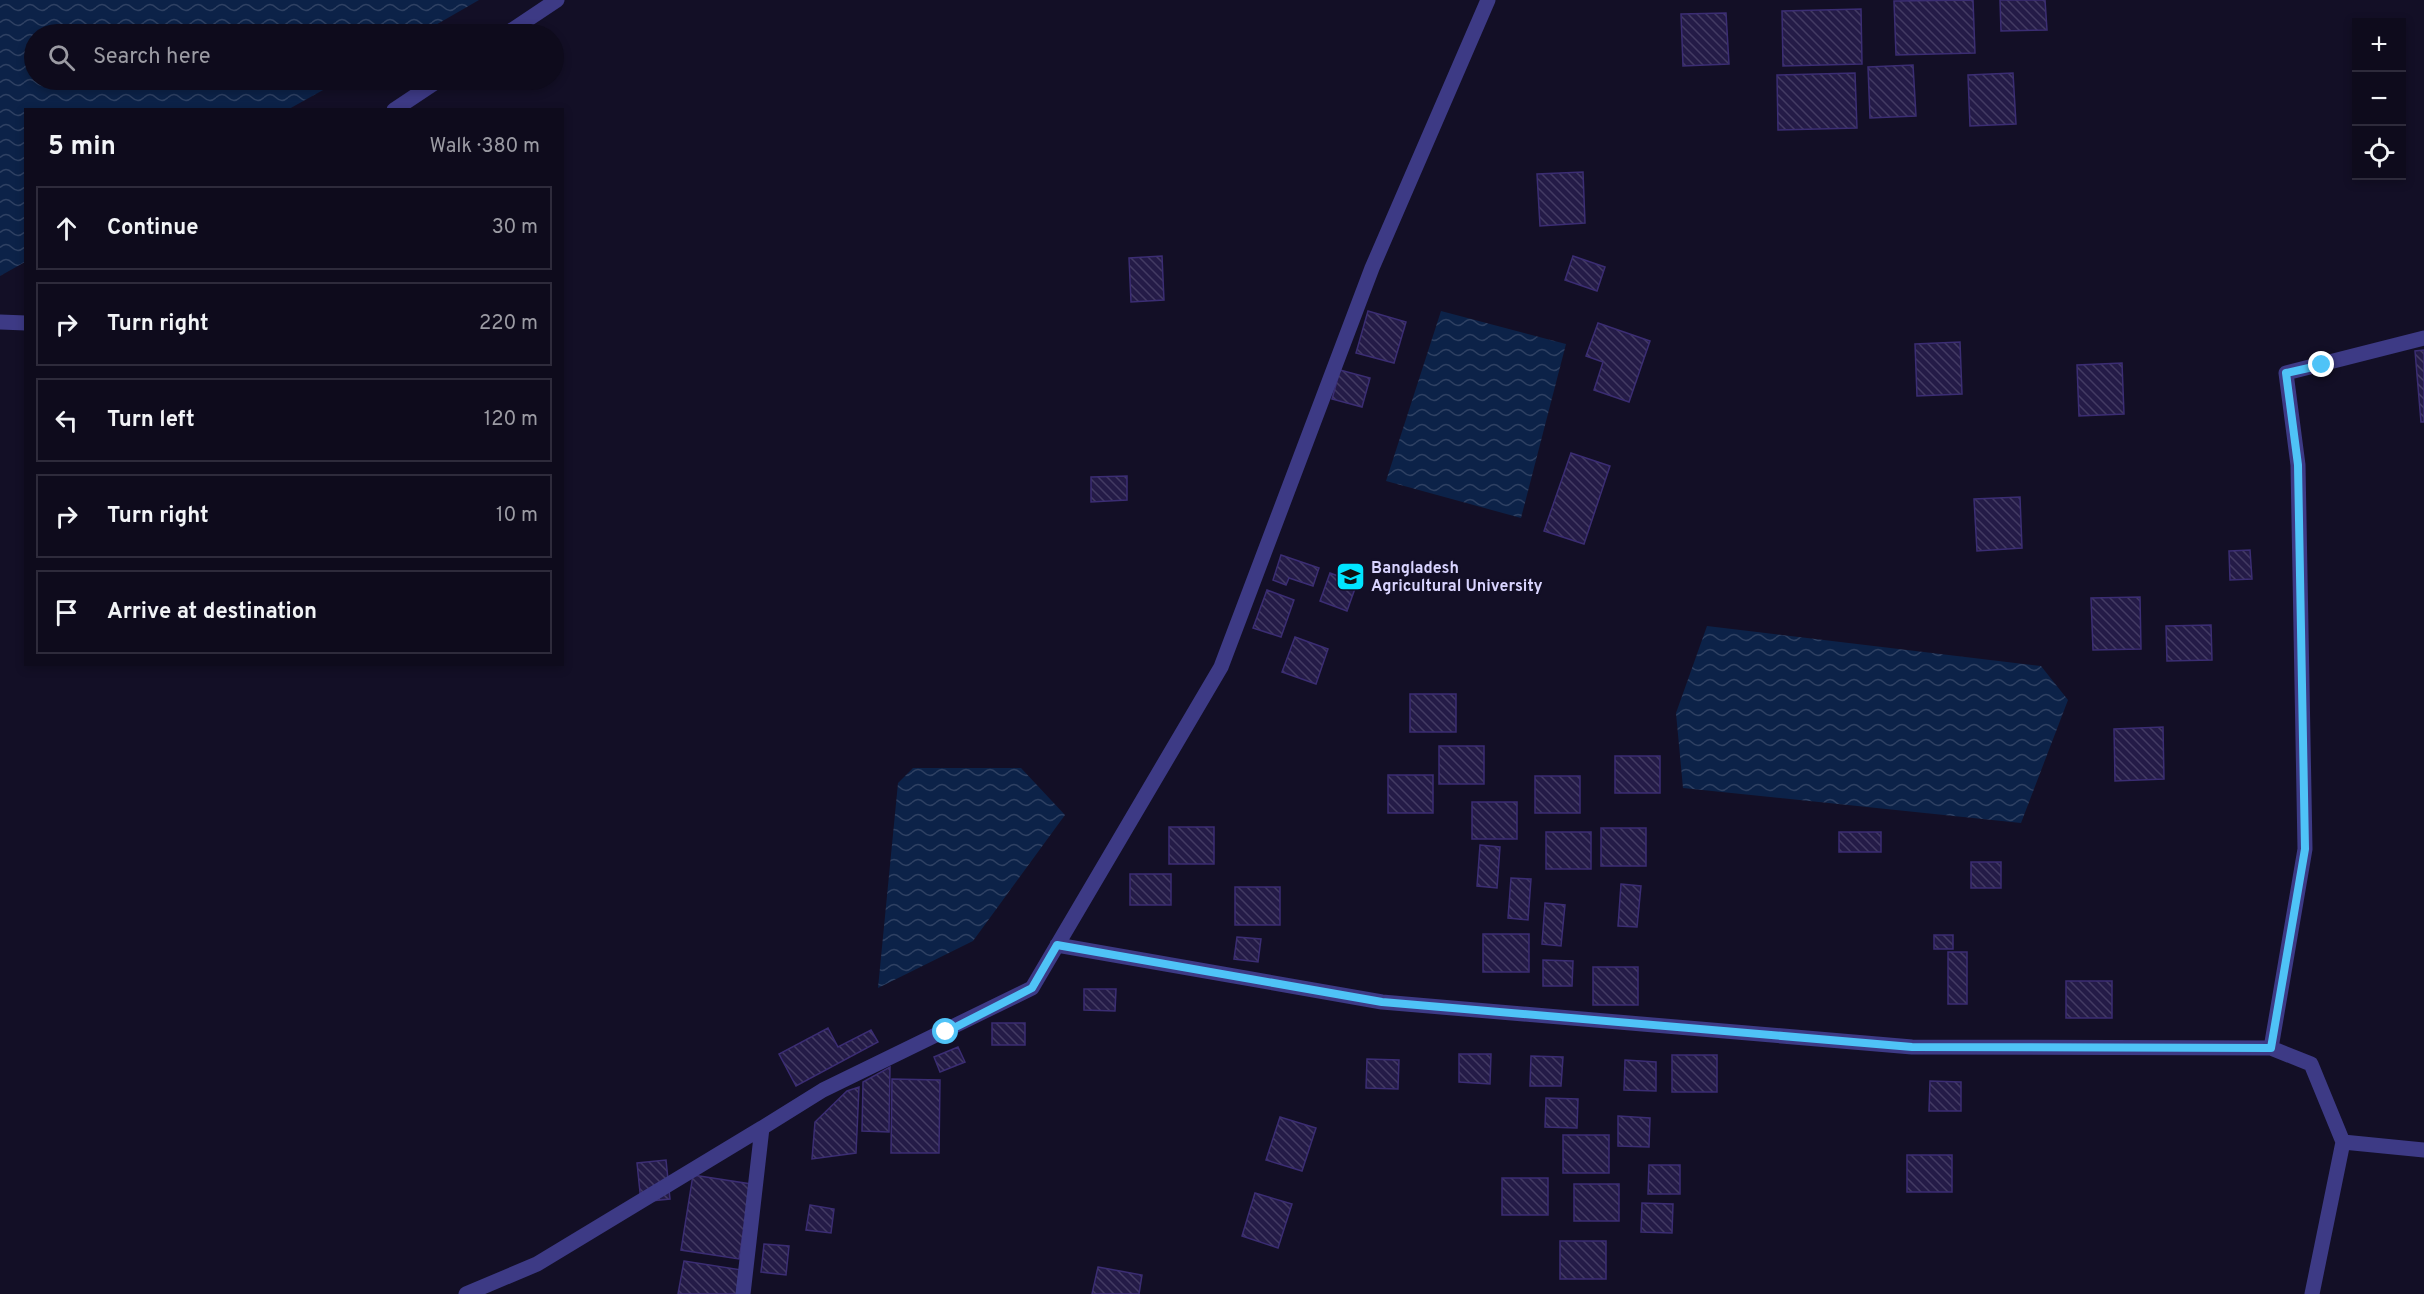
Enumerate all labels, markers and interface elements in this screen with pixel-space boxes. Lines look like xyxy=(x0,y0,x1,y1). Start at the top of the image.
map controls xyxy=(2352,18,2406,180)
button: + xyxy=(2352,18,2406,72)
search box xyxy=(24,24,564,90)
icon: search xyxy=(45,41,78,74)
text: Search here xyxy=(93,44,211,71)
button: − xyxy=(2352,72,2406,126)
button: locate xyxy=(2352,126,2406,180)
text: 5 min xyxy=(48,131,116,164)
text: Walk · 380 m xyxy=(429,134,540,160)
icon: ahead xyxy=(50,212,83,245)
text: Continue xyxy=(107,215,198,242)
text: 30 m xyxy=(492,215,538,241)
icon: right xyxy=(50,308,83,341)
text: Turn right xyxy=(107,311,209,338)
text: 220 m xyxy=(479,311,538,337)
route end xyxy=(2308,351,2334,377)
icon: left xyxy=(50,404,83,437)
text: Turn left xyxy=(107,407,195,434)
text: 120 m xyxy=(484,407,538,433)
icon: right xyxy=(50,500,83,533)
text: Turn right xyxy=(107,503,209,530)
text: 10 m xyxy=(496,503,538,529)
place label: Bangladesh Agricultural University xyxy=(1371,559,1542,597)
school or university icon: Bangladesh Agricultural University xyxy=(1334,560,1366,592)
icon: arrive xyxy=(50,596,83,629)
text: Arrive at destination xyxy=(107,599,317,626)
route start xyxy=(932,1018,958,1044)

